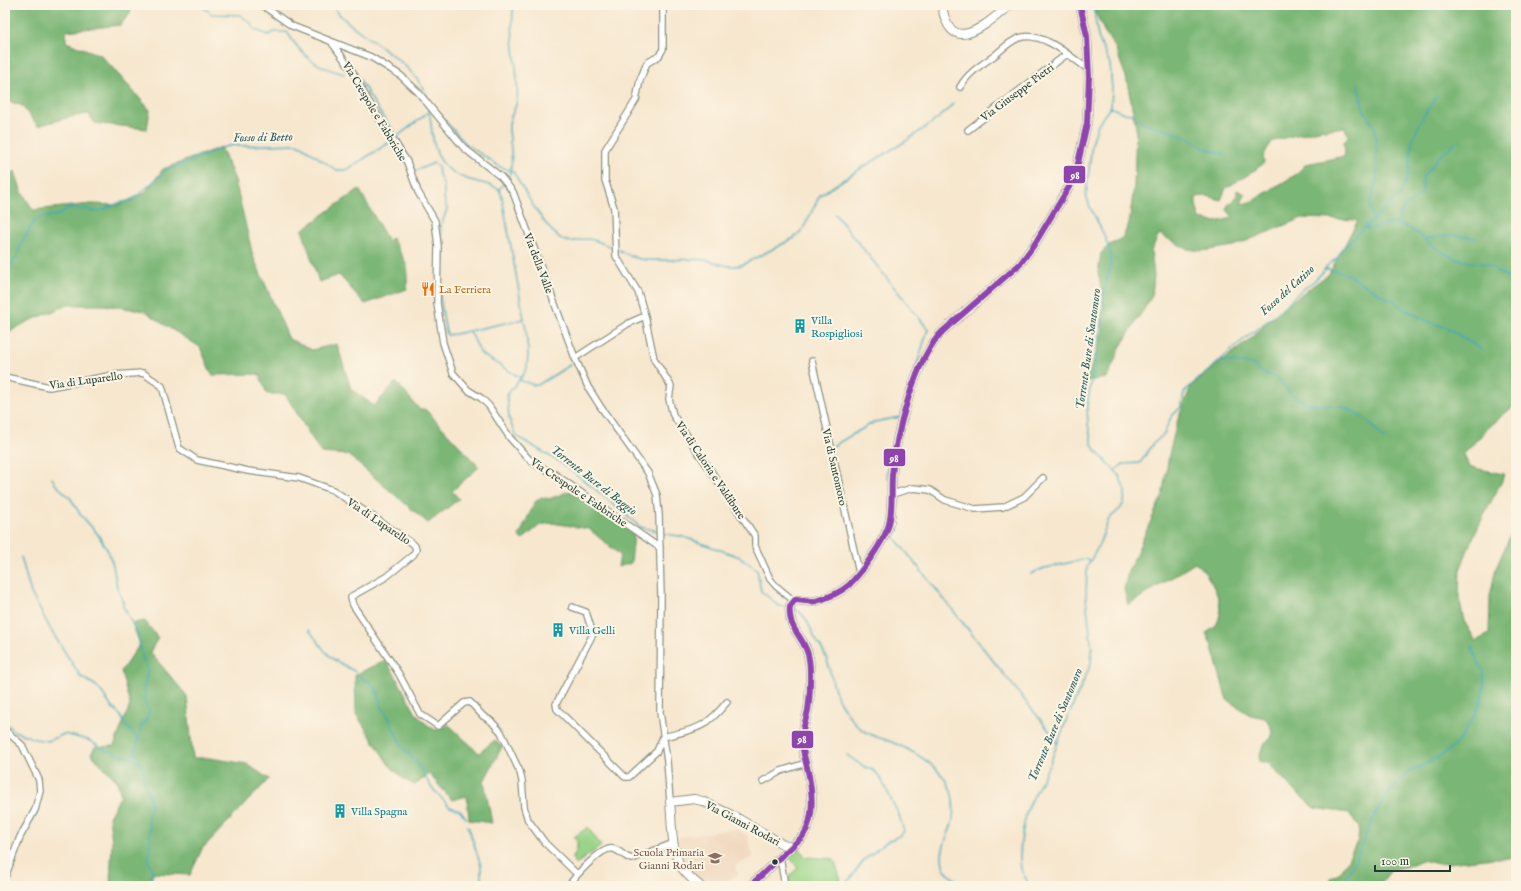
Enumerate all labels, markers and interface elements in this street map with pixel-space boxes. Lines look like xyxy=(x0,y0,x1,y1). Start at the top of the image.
street label: Via Crespole e Fabbriche xyxy=(338,58,409,164)
street label: Via Giuseppe Pietri xyxy=(977,61,1057,125)
water label: Fosso di Betto xyxy=(233,129,293,146)
line badge: 98 xyxy=(1063,165,1086,184)
text: 98 xyxy=(1069,169,1080,183)
street label: Via della Valle xyxy=(520,230,556,296)
water label: Fosso del Catino xyxy=(1257,262,1318,319)
restaurant icon: La Ferriera xyxy=(420,281,436,297)
place label: La Ferriera xyxy=(439,283,491,297)
water label: Torrente Bure di Santomoro xyxy=(1073,287,1104,411)
place label: Villa Rospigliosi xyxy=(810,314,863,341)
building icon: Villa Rospigliosi xyxy=(792,318,808,334)
street label: Via di Luparello xyxy=(48,369,124,393)
street label: Via di Caloria e Valdibure xyxy=(672,418,748,522)
street label: Via di Santomoro xyxy=(818,426,850,507)
water label: Torrente Bure di Baggio xyxy=(547,442,640,520)
line badge: 98 xyxy=(883,448,906,467)
text: 98 xyxy=(888,452,899,466)
street label: Via Crespole e Fabbriche xyxy=(527,455,629,530)
street label: Via di Luparello xyxy=(343,495,413,548)
building icon: Villa Gelli xyxy=(550,622,566,638)
place label: Villa Gelli xyxy=(568,624,615,638)
water label: Torrente Bure di Santomoro xyxy=(1025,666,1086,784)
line badge: 98 xyxy=(791,730,814,749)
text: 98 xyxy=(796,733,807,747)
street label: Via Gianni Rodari xyxy=(702,798,782,849)
building icon: Villa Spagna xyxy=(332,803,348,819)
place label: Villa Spagna xyxy=(350,805,407,819)
place label: Scuola Primaria Gianni Rodari xyxy=(634,846,704,873)
scale bar xyxy=(1375,847,1450,873)
school or university icon: Scuola Primaria Gianni Rodari xyxy=(707,850,723,866)
text: 100 m xyxy=(1381,854,1409,869)
unlabelled marker xyxy=(770,857,780,867)

